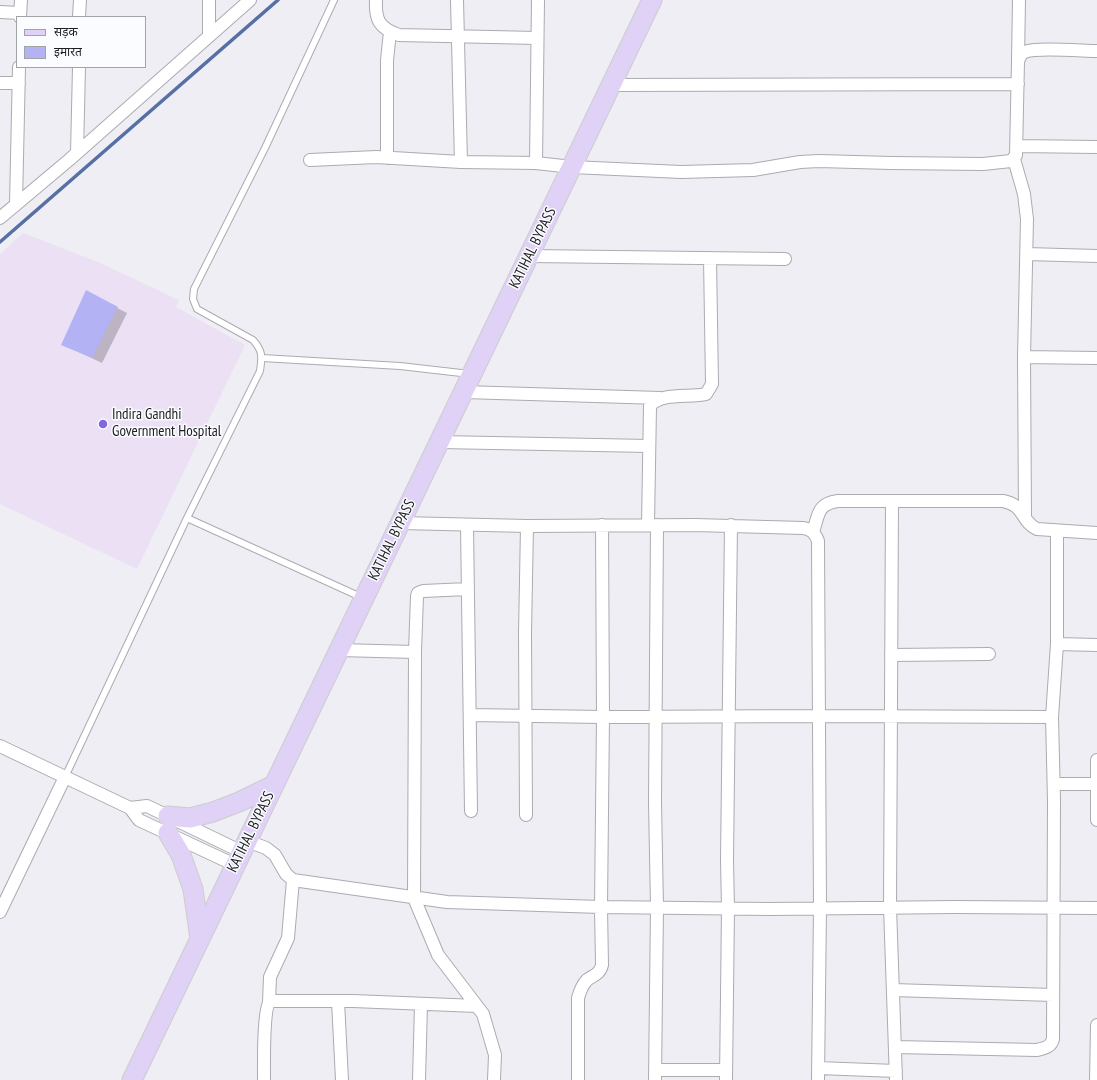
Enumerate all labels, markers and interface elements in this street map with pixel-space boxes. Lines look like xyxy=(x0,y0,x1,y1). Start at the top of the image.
legend xyxy=(16,16,146,68)
text: सड़क xyxy=(54,24,78,39)
text: इमारत xyxy=(54,44,82,59)
street label: KATIHAL BYPASS xyxy=(506,205,560,291)
place label: Indira Gandhi Government Hospital xyxy=(112,406,221,441)
marker: Indira Gandhi Government Hospital xyxy=(97,418,109,430)
street label: KATIHAL BYPASS xyxy=(365,497,419,583)
street label: KATIHAL BYPASS xyxy=(224,789,278,875)

